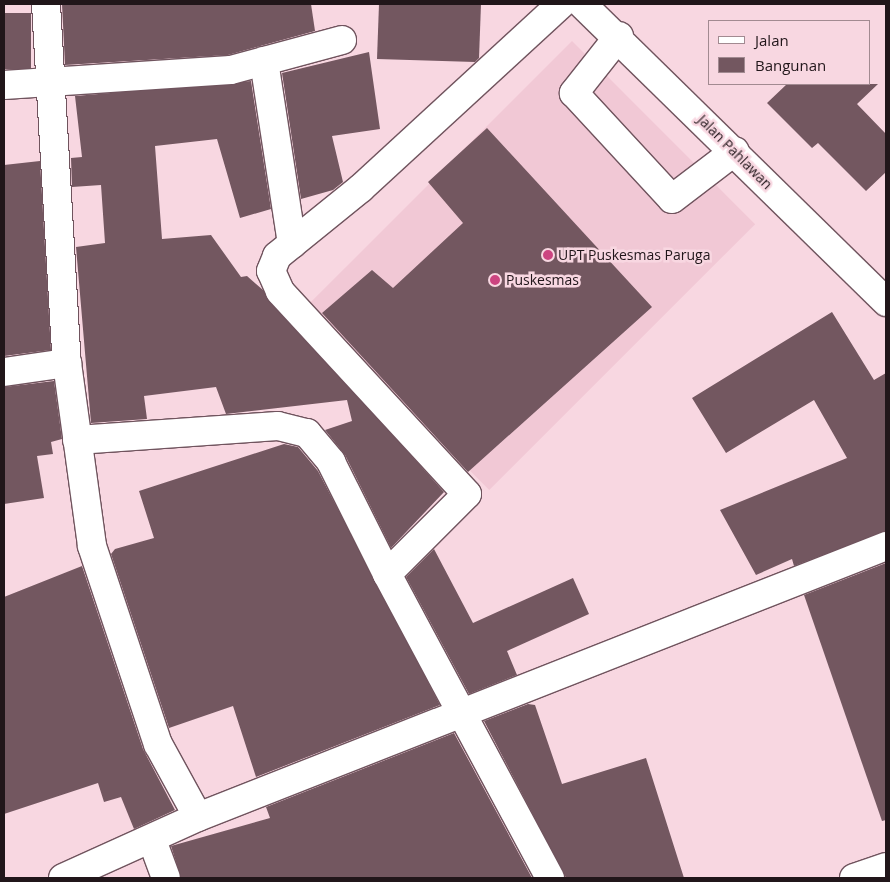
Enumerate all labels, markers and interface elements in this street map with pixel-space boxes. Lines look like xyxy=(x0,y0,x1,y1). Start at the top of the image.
legend xyxy=(708,20,870,85)
text: Jalan xyxy=(755,30,789,50)
text: Bangunan xyxy=(755,55,826,75)
street label: Jalan Pahlawan xyxy=(694,111,776,193)
place label: UPT Puskesmas Paruga xyxy=(558,247,710,263)
marker: UPT Puskesmas Paruga xyxy=(542,249,554,261)
place label: Puskesmas xyxy=(506,272,579,288)
marker: Puskesmas xyxy=(488,273,502,287)

